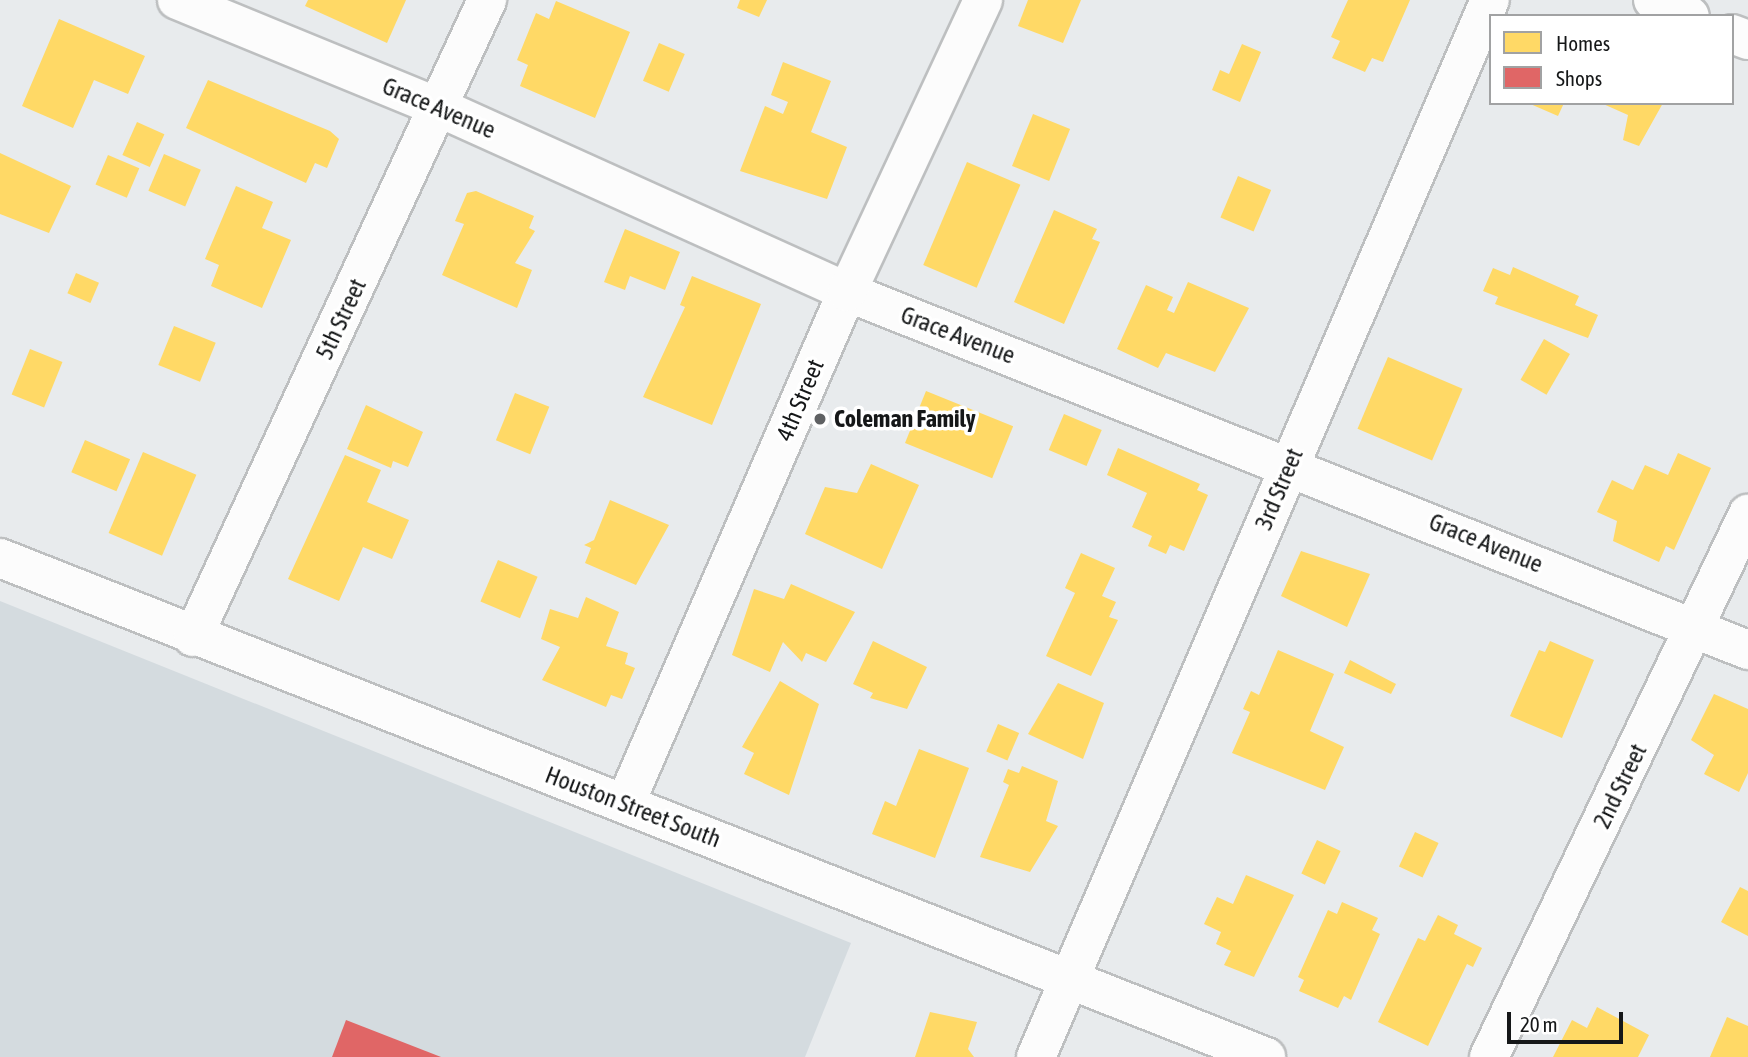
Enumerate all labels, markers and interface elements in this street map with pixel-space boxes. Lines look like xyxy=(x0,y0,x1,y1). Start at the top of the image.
legend xyxy=(1489,14,1734,105)
text: Homes xyxy=(1556,31,1610,55)
text: Shops xyxy=(1556,66,1602,90)
street label: Grace Avenue xyxy=(378,71,500,145)
street label: 5th Street xyxy=(310,274,372,364)
street label: Grace Avenue xyxy=(897,300,1019,370)
street label: 4th Street xyxy=(770,355,830,445)
place label: Coleman Family xyxy=(834,405,976,433)
marker: Coleman Family xyxy=(812,411,828,427)
street label: 3rd Street xyxy=(1249,444,1309,534)
street label: Grace Avenue xyxy=(1425,507,1547,579)
street label: 2nd Street xyxy=(1587,739,1653,833)
street label: Houston Street South xyxy=(541,760,725,854)
scale bar xyxy=(1510,998,1626,1042)
text: 20 m xyxy=(1520,1012,1558,1036)

